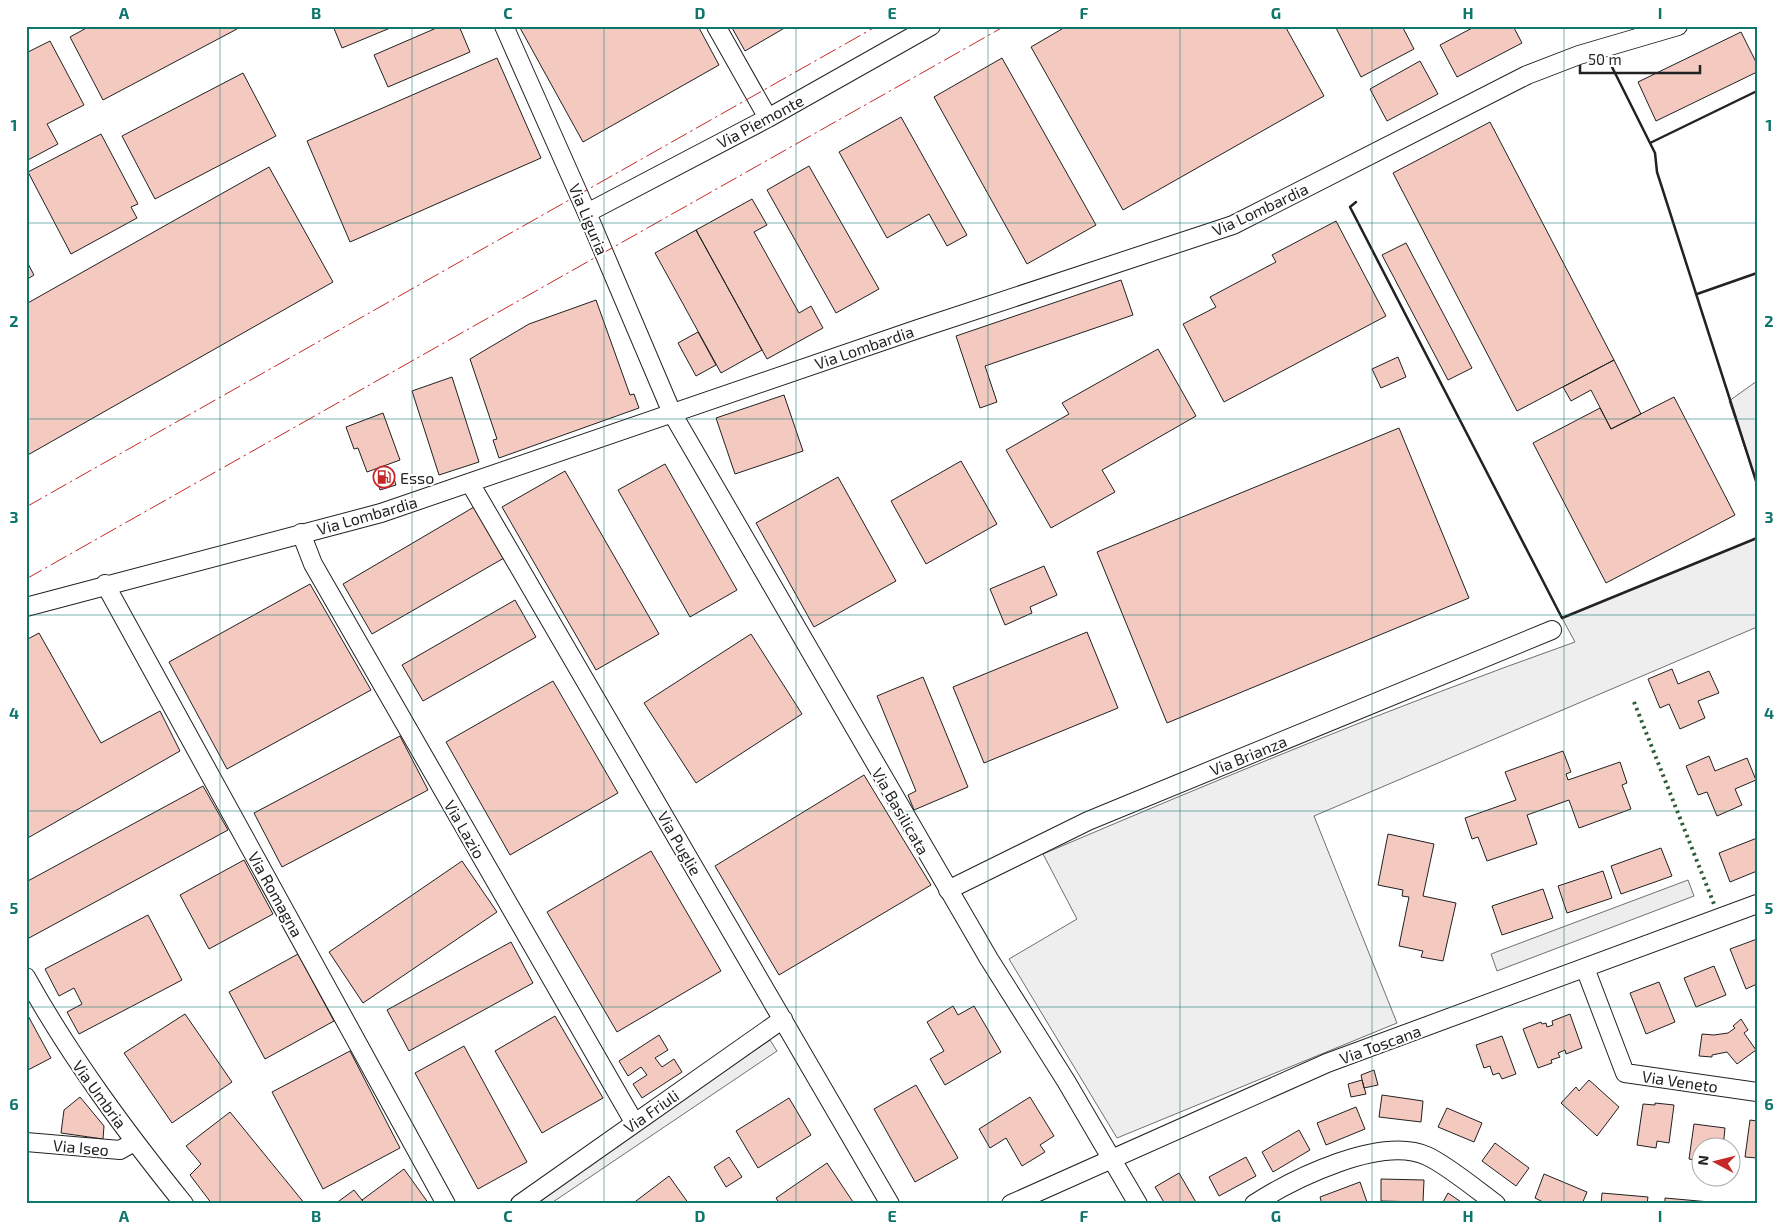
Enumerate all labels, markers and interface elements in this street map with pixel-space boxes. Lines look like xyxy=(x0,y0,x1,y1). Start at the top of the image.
text: A xyxy=(119,3,130,22)
text: B xyxy=(311,3,321,22)
text: C xyxy=(503,3,513,22)
text: D xyxy=(695,3,706,22)
text: E xyxy=(887,3,897,22)
text: F xyxy=(1080,3,1089,22)
text: G xyxy=(1271,3,1281,22)
text: H xyxy=(1462,3,1474,22)
text: I xyxy=(1658,3,1662,22)
scale bar xyxy=(1580,42,1700,74)
text: 50 m xyxy=(1588,50,1622,68)
street label: Via Piemonte xyxy=(714,90,806,152)
text: 1 xyxy=(11,115,17,134)
text: 1 xyxy=(1766,115,1772,134)
street label: Via Lombardia xyxy=(1209,179,1311,239)
street label: Via Liguria xyxy=(566,181,612,257)
text: 2 xyxy=(9,311,19,330)
text: 2 xyxy=(1764,311,1774,330)
street label: Via Lombardia xyxy=(812,321,916,373)
fuel station icon: Esso xyxy=(372,465,396,489)
place label: Esso xyxy=(400,468,434,487)
street label: Via Lombardia xyxy=(315,492,419,538)
text: 3 xyxy=(9,507,19,526)
text: 3 xyxy=(1764,507,1774,526)
text: 4 xyxy=(9,703,19,722)
text: 4 xyxy=(1764,703,1774,722)
street label: Via Brianza xyxy=(1207,731,1289,779)
street label: Via Basilicata xyxy=(869,764,933,858)
street label: Via Lazio xyxy=(441,796,489,862)
street label: Via Puglie xyxy=(654,808,706,878)
street label: Via Romagna xyxy=(245,848,307,940)
text: 5 xyxy=(10,898,19,917)
text: 5 xyxy=(1765,898,1774,917)
street label: Via Toscana xyxy=(1337,1021,1423,1067)
street label: Via Umbria xyxy=(69,1056,131,1132)
street label: Via Veneto xyxy=(1641,1066,1719,1096)
street label: Via Friuli xyxy=(620,1085,682,1137)
text: 6 xyxy=(9,1094,19,1113)
text: 6 xyxy=(1764,1094,1774,1113)
street label: Via Iseo xyxy=(52,1135,110,1159)
north arrow xyxy=(1690,1138,1740,1188)
text: N xyxy=(1694,1154,1712,1166)
text: A xyxy=(119,1206,130,1225)
text: B xyxy=(311,1206,321,1225)
text: C xyxy=(503,1206,513,1225)
text: D xyxy=(695,1206,706,1225)
text: E xyxy=(887,1206,897,1225)
text: F xyxy=(1080,1206,1089,1225)
text: G xyxy=(1271,1206,1281,1225)
text: H xyxy=(1462,1206,1474,1225)
text: I xyxy=(1658,1206,1662,1225)

